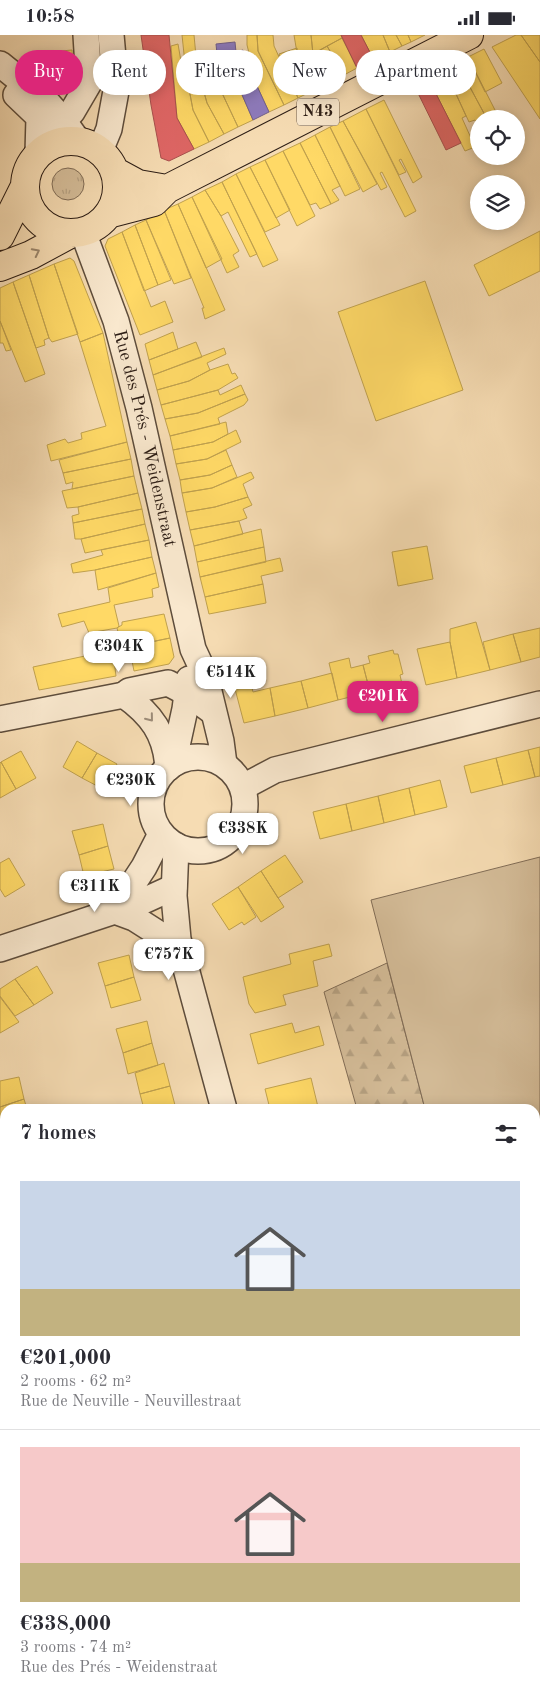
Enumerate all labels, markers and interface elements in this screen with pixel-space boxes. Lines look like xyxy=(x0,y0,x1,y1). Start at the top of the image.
text: 10:58 xyxy=(25,8,74,27)
chip: Buy xyxy=(15,50,83,95)
chip: Rent xyxy=(93,50,166,95)
chip: Filters xyxy=(176,50,263,95)
chip: New xyxy=(273,50,346,95)
chip: Apartment xyxy=(356,50,476,95)
road number: N43 xyxy=(297,99,339,125)
map controls xyxy=(470,110,525,230)
button: locate xyxy=(470,110,525,165)
button: layers xyxy=(470,175,525,230)
one-way arrow xyxy=(31,248,40,258)
street label: Rue des Prés - Weidenstraat xyxy=(110,328,179,549)
pin: €304K xyxy=(84,631,154,673)
text: €304K xyxy=(94,639,144,655)
pin: €514K xyxy=(196,657,266,699)
text: €514K xyxy=(206,665,256,681)
pin: €201K xyxy=(348,681,418,723)
text: €201K xyxy=(358,689,408,705)
one-way arrow xyxy=(145,713,154,722)
pin: €230K xyxy=(96,765,166,807)
text: €230K xyxy=(106,773,156,789)
pin: €338K xyxy=(208,813,278,855)
text: €338K xyxy=(218,821,268,837)
pin: €311K xyxy=(60,871,130,913)
text: €311K xyxy=(70,879,120,895)
pin: €757K xyxy=(134,939,204,981)
text: €757K xyxy=(144,947,194,963)
icon: filters xyxy=(492,1120,520,1148)
text: 7 homes xyxy=(20,1123,96,1144)
icon: home xyxy=(225,1214,315,1304)
text: €201,000 xyxy=(20,1348,111,1369)
text: 2 rooms · 62 m² xyxy=(20,1374,131,1390)
text: Rue de Neuville - Neuvillestraat xyxy=(20,1394,241,1410)
icon: home xyxy=(225,1479,315,1569)
text: €338,000 xyxy=(20,1614,111,1635)
text: 3 rooms · 74 m² xyxy=(20,1640,131,1656)
text: Rue des Prés - Weidenstraat xyxy=(20,1660,218,1676)

